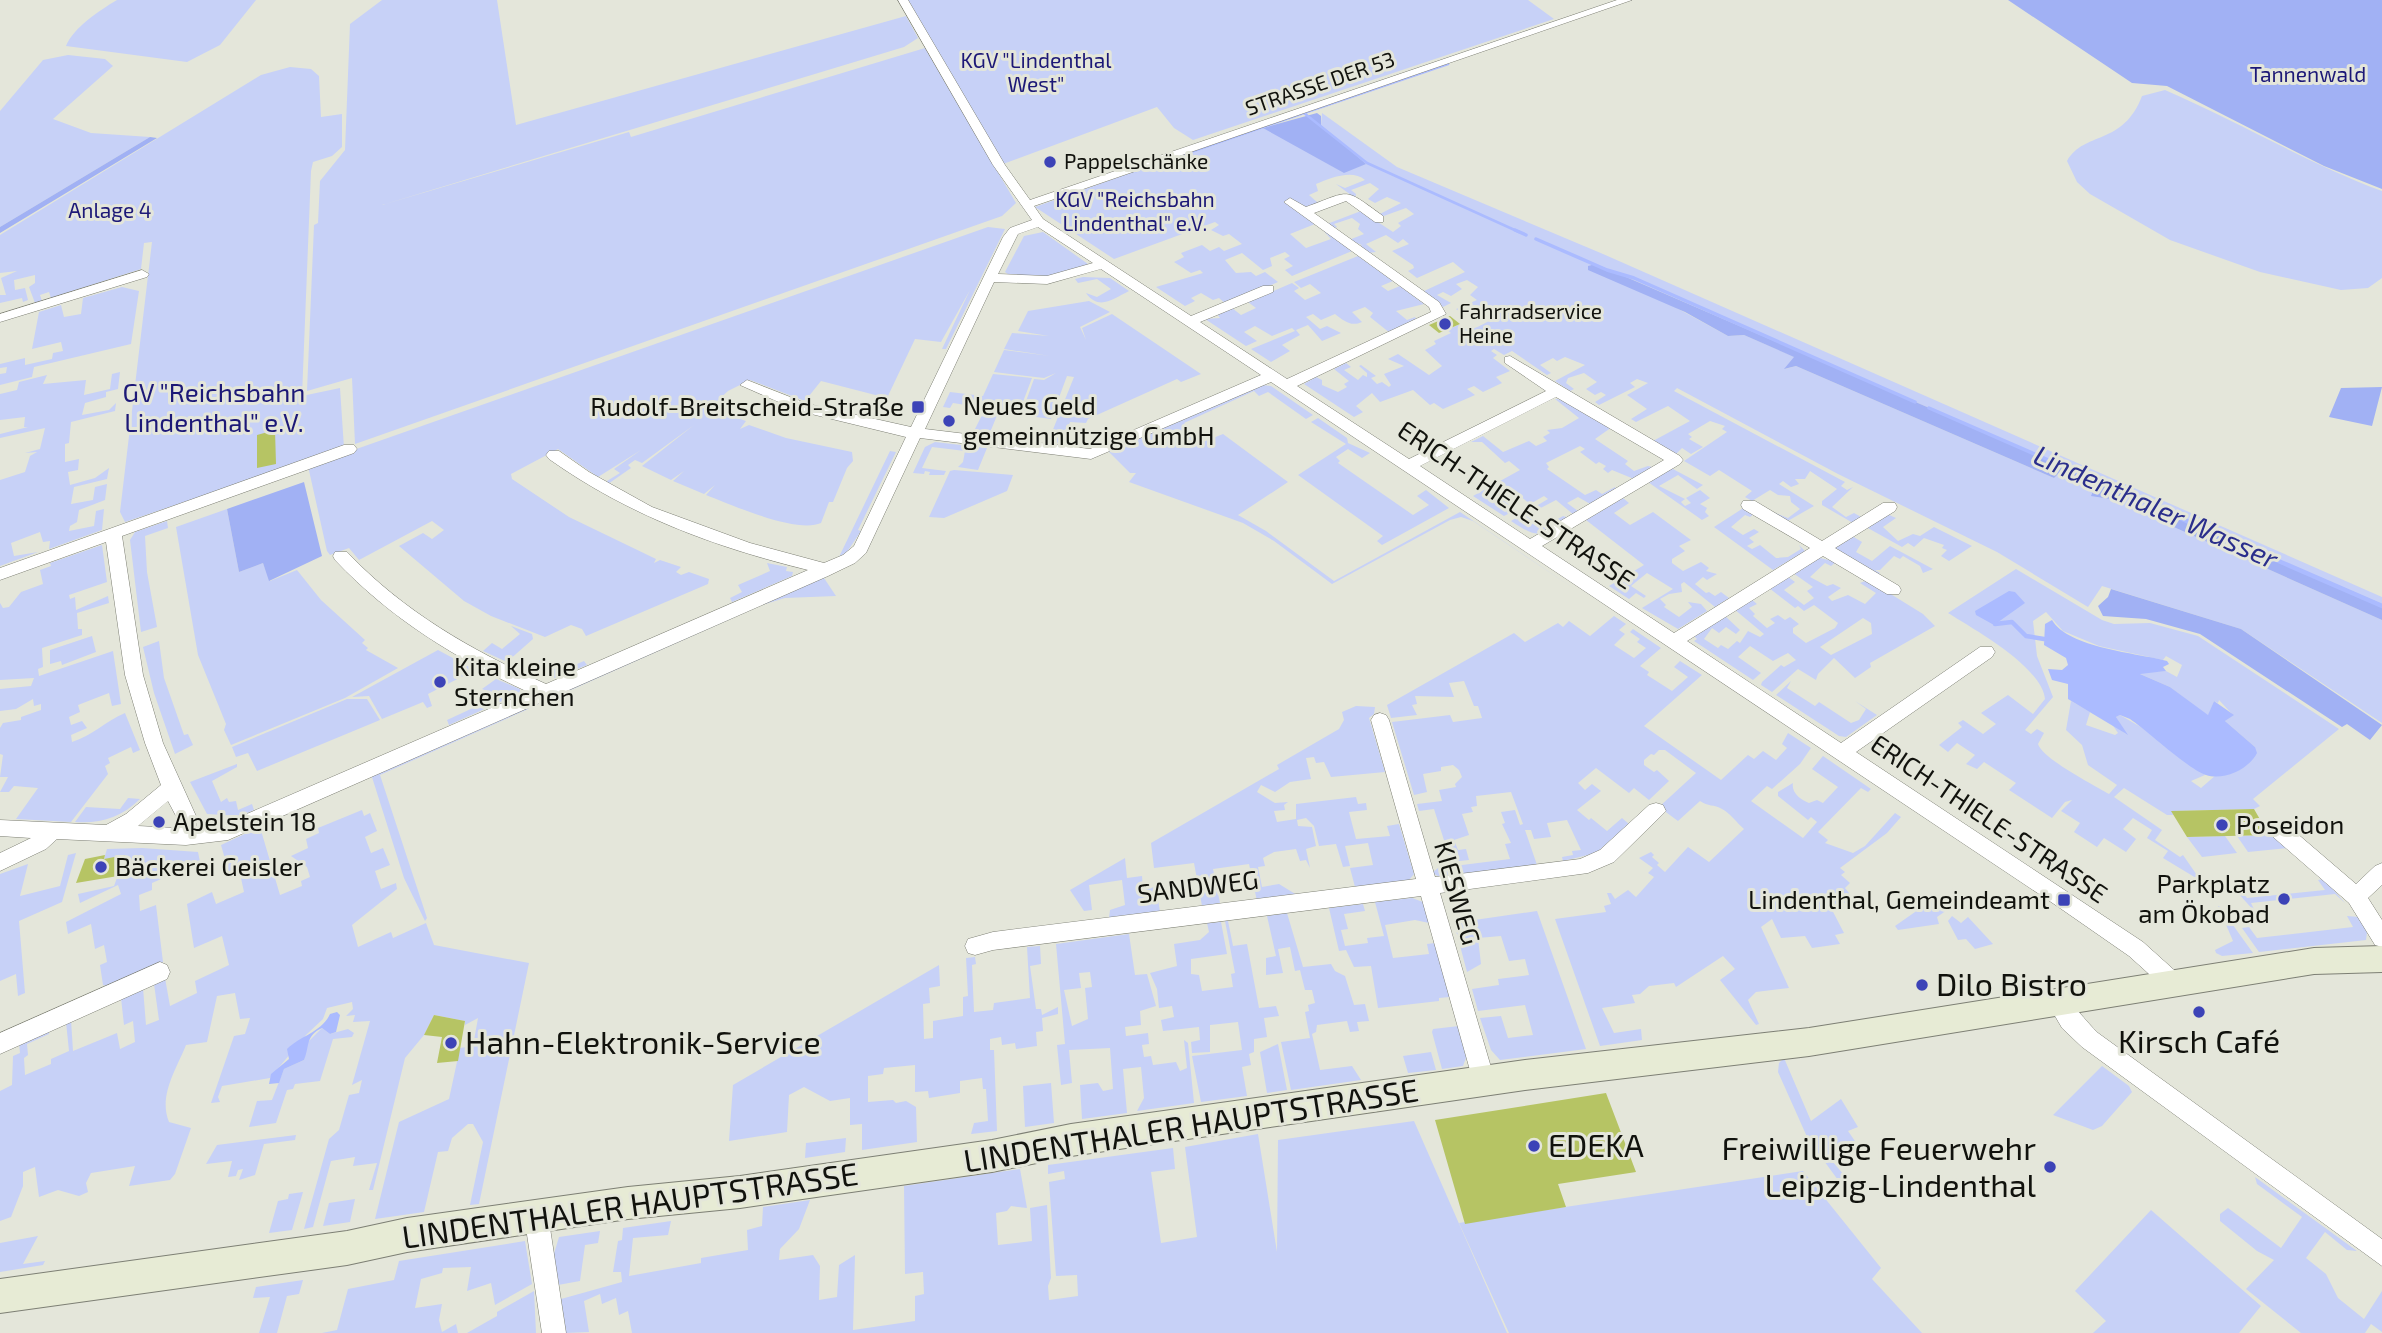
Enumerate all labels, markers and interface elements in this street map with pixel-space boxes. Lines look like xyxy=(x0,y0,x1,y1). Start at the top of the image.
street label: STRASSE DER 53 xyxy=(1242,45,1397,120)
park label: KGV "Lindenthal West" xyxy=(961,47,1112,96)
park label: Tannenwald xyxy=(2250,61,2366,86)
place label: Pappelschänke xyxy=(1064,148,1208,173)
marker: Pappelschänke xyxy=(1042,154,1058,170)
park label: KGV "Reichsbahn Lindenthal" e.V. xyxy=(1055,186,1215,235)
park label: Anlage 4 xyxy=(68,197,152,222)
place label: Fahrradservice Heine xyxy=(1459,298,1602,347)
marker: Fahrradservice Heine xyxy=(1437,316,1453,332)
park label: GV "Reichsbahn Lindenthal" e.V. xyxy=(123,376,305,437)
place label: Neues Geld gemeinnützige GmbH xyxy=(963,389,1215,450)
place label: Rudolf-Breitscheid-Straße xyxy=(590,390,904,421)
marker: Rudolf-Breitscheid-Straße xyxy=(910,399,926,415)
marker: Neues Geld gemeinnützige GmbH xyxy=(941,413,957,429)
street label: ERICH-THIELE-STRASSE xyxy=(1393,413,1641,594)
water label: Lindenthaler Wasser xyxy=(2029,437,2284,576)
place label: Kita kleine Sternchen xyxy=(454,650,576,711)
marker: Kita kleine Sternchen xyxy=(432,674,448,690)
street label: ERICH-THIELE-STRASSE xyxy=(1866,727,2114,908)
place label: Apelstein 18 xyxy=(173,805,317,836)
place label: Poseidon xyxy=(2236,808,2344,839)
marker: Apelstein 18 xyxy=(151,814,167,830)
marker: Poseidon xyxy=(2214,817,2230,833)
street label: KIESWEG xyxy=(1429,837,1488,948)
place label: Bäckerei Geisler xyxy=(115,850,303,881)
marker: Bäckerei Geisler xyxy=(93,859,109,875)
street label: SANDWEG xyxy=(1136,863,1260,908)
place label: Parkplatz am Ökobad xyxy=(2138,867,2270,928)
place label: Lindenthal, Gemeindeamt xyxy=(1748,883,2050,914)
marker: Parkplatz am Ökobad xyxy=(2276,891,2292,907)
marker: Lindenthal, Gemeindeamt xyxy=(2056,892,2072,908)
place label: Dilo Bistro xyxy=(1936,964,2087,1002)
marker: Dilo Bistro xyxy=(1914,977,1930,993)
marker: Kirsch Café xyxy=(2191,1004,2207,1020)
place label: Kirsch Café xyxy=(2118,1021,2280,1059)
place label: Hahn-Elektronik-Service xyxy=(465,1022,821,1060)
marker: Hahn-Elektronik-Service xyxy=(443,1035,459,1051)
street label: LINDENTHALER HAUPTSTRASSE xyxy=(960,1069,1421,1179)
place label: EDEKA xyxy=(1548,1125,1644,1163)
place label: Freiwillige Feuerwehr Leipzig-Lindenthal xyxy=(1721,1128,2036,1203)
marker: EDEKA xyxy=(1526,1138,1542,1154)
street label: LINDENTHALER HAUPTSTRASSE xyxy=(399,1153,860,1255)
marker: Freiwillige Feuerwehr Leipzig-Lindenthal xyxy=(2042,1159,2058,1175)

